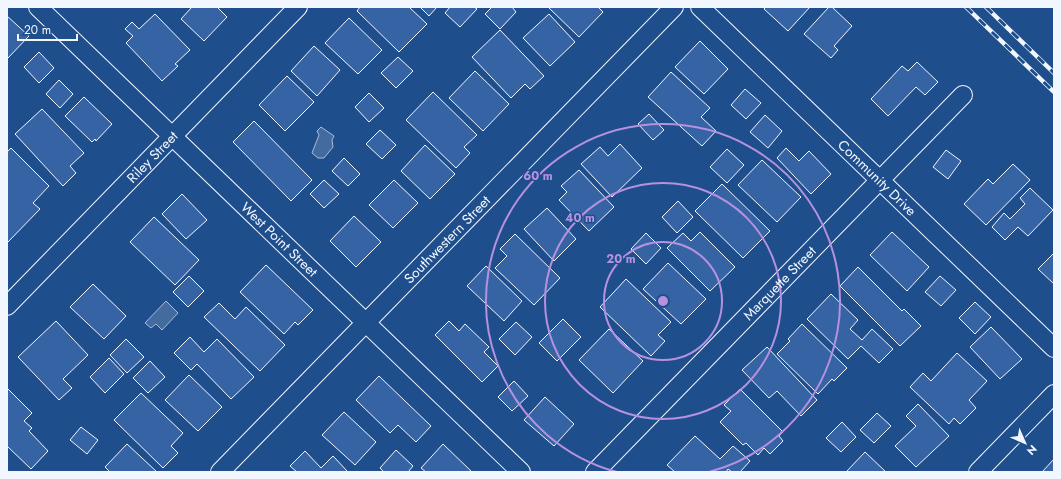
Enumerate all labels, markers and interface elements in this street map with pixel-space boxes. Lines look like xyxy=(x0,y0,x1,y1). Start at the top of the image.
scale bar xyxy=(18,16,77,42)
text: 20 m xyxy=(24,21,51,39)
street label: Riley Street xyxy=(122,126,183,187)
street label: Community Drive xyxy=(833,135,921,220)
text: 60 m xyxy=(523,167,553,185)
street label: Southwestern Street xyxy=(399,191,495,288)
street label: West Point Street xyxy=(236,197,323,282)
text: 40 m xyxy=(565,209,595,227)
street label: Marquette Street xyxy=(738,241,821,325)
text: 20 m xyxy=(606,250,636,268)
centre of rings xyxy=(656,294,670,308)
north arrow xyxy=(1005,423,1045,463)
text: N xyxy=(1023,441,1041,459)

